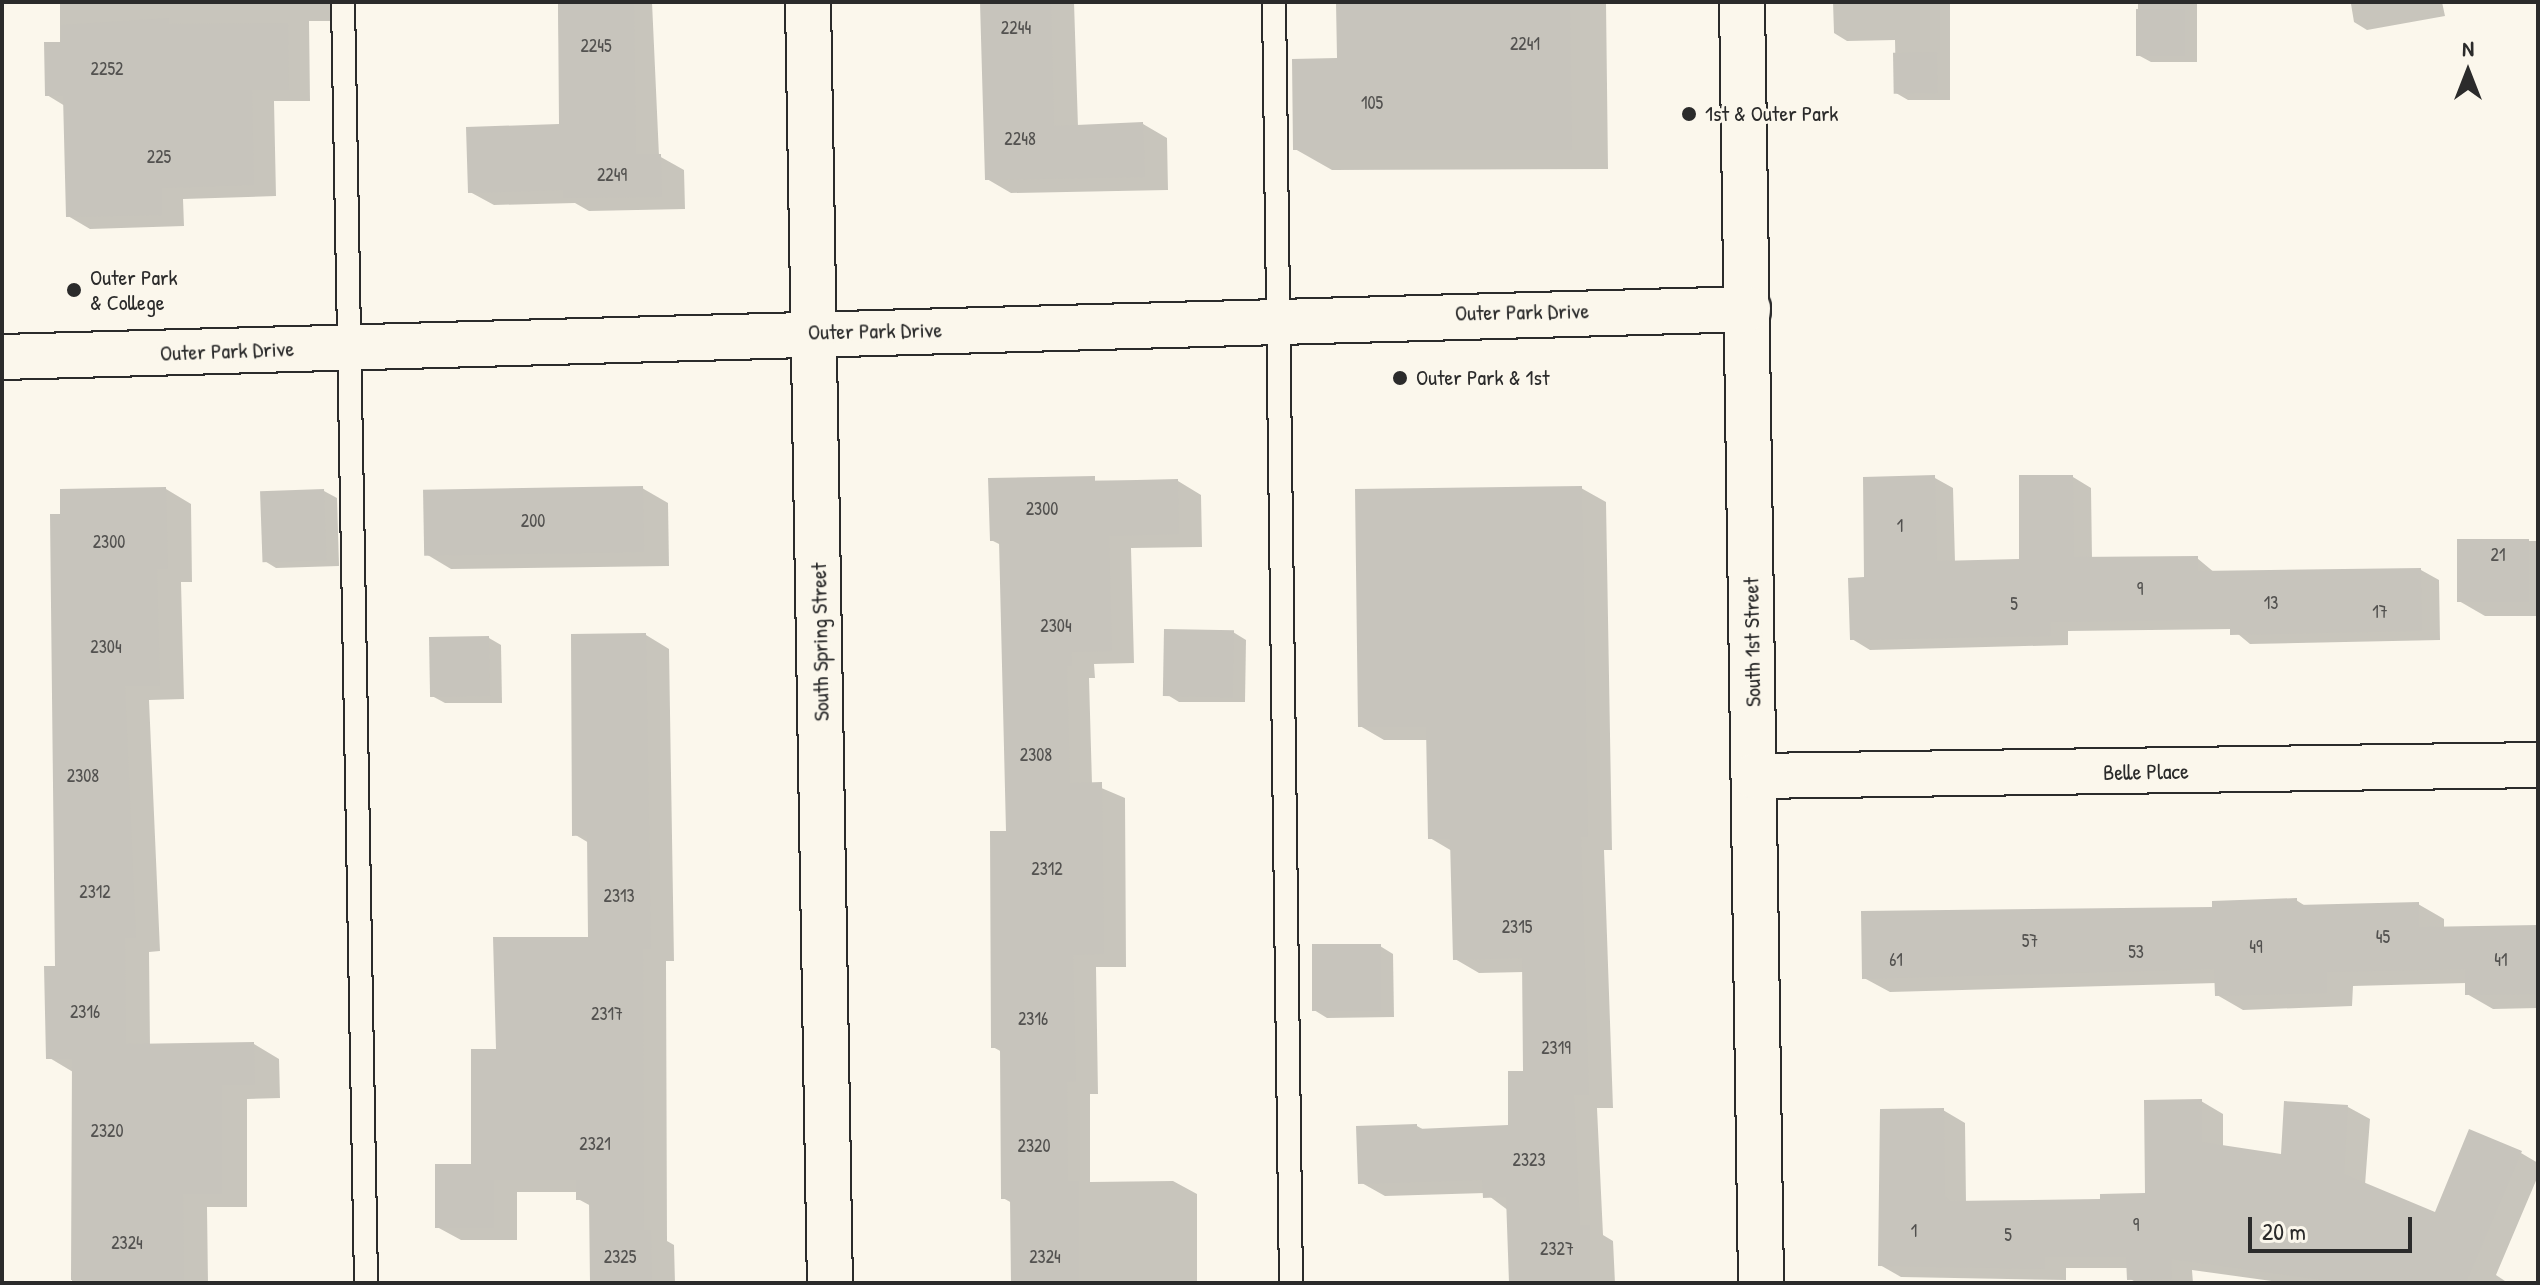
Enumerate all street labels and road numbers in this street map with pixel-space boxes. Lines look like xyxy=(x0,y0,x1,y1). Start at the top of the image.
street label: Outer Park Drive xyxy=(1455,298,1589,326)
street label: Outer Park Drive xyxy=(808,317,942,345)
street label: Outer Park Drive xyxy=(160,335,294,367)
street label: South Spring Street xyxy=(805,563,835,721)
street label: South 1st Street xyxy=(1738,577,1766,707)
street label: Belle Place xyxy=(2103,758,2189,786)

